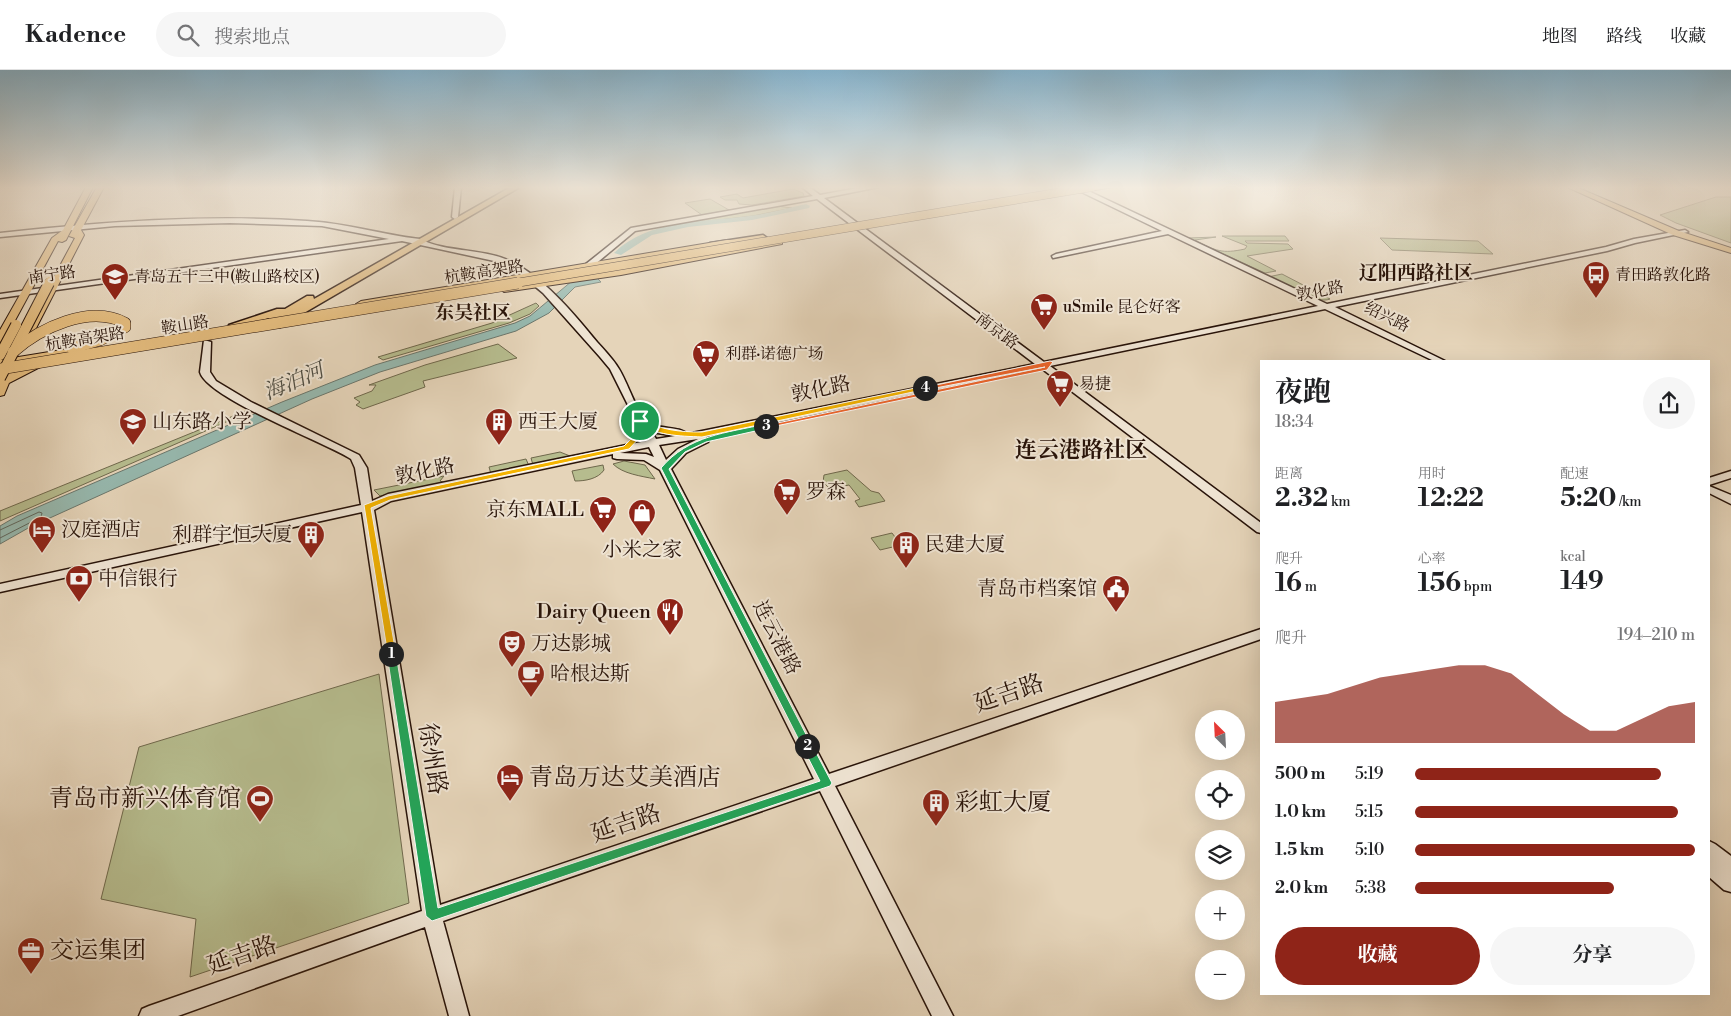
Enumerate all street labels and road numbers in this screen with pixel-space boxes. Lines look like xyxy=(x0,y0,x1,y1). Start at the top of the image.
street label: 杭鞍高架路 xyxy=(443,256,525,288)
street label: 南宁路 xyxy=(27,262,77,288)
street label: 敦化路 xyxy=(1295,277,1345,305)
street label: 绍兴路 xyxy=(1361,297,1413,337)
street label: 南京路 xyxy=(972,309,1022,353)
street label: 鞍山路 xyxy=(160,311,210,339)
street label: 杭鞍高架路 xyxy=(44,323,126,355)
street label: 敦化路 xyxy=(789,372,853,408)
street label: 敦化路 xyxy=(393,454,457,490)
street label: 连云港路 xyxy=(747,597,805,679)
street label: 延吉路 xyxy=(970,668,1048,720)
street label: 徐州路 xyxy=(412,721,452,797)
street label: 延吉路 xyxy=(587,798,665,850)
street label: 延吉路 xyxy=(203,930,281,982)

